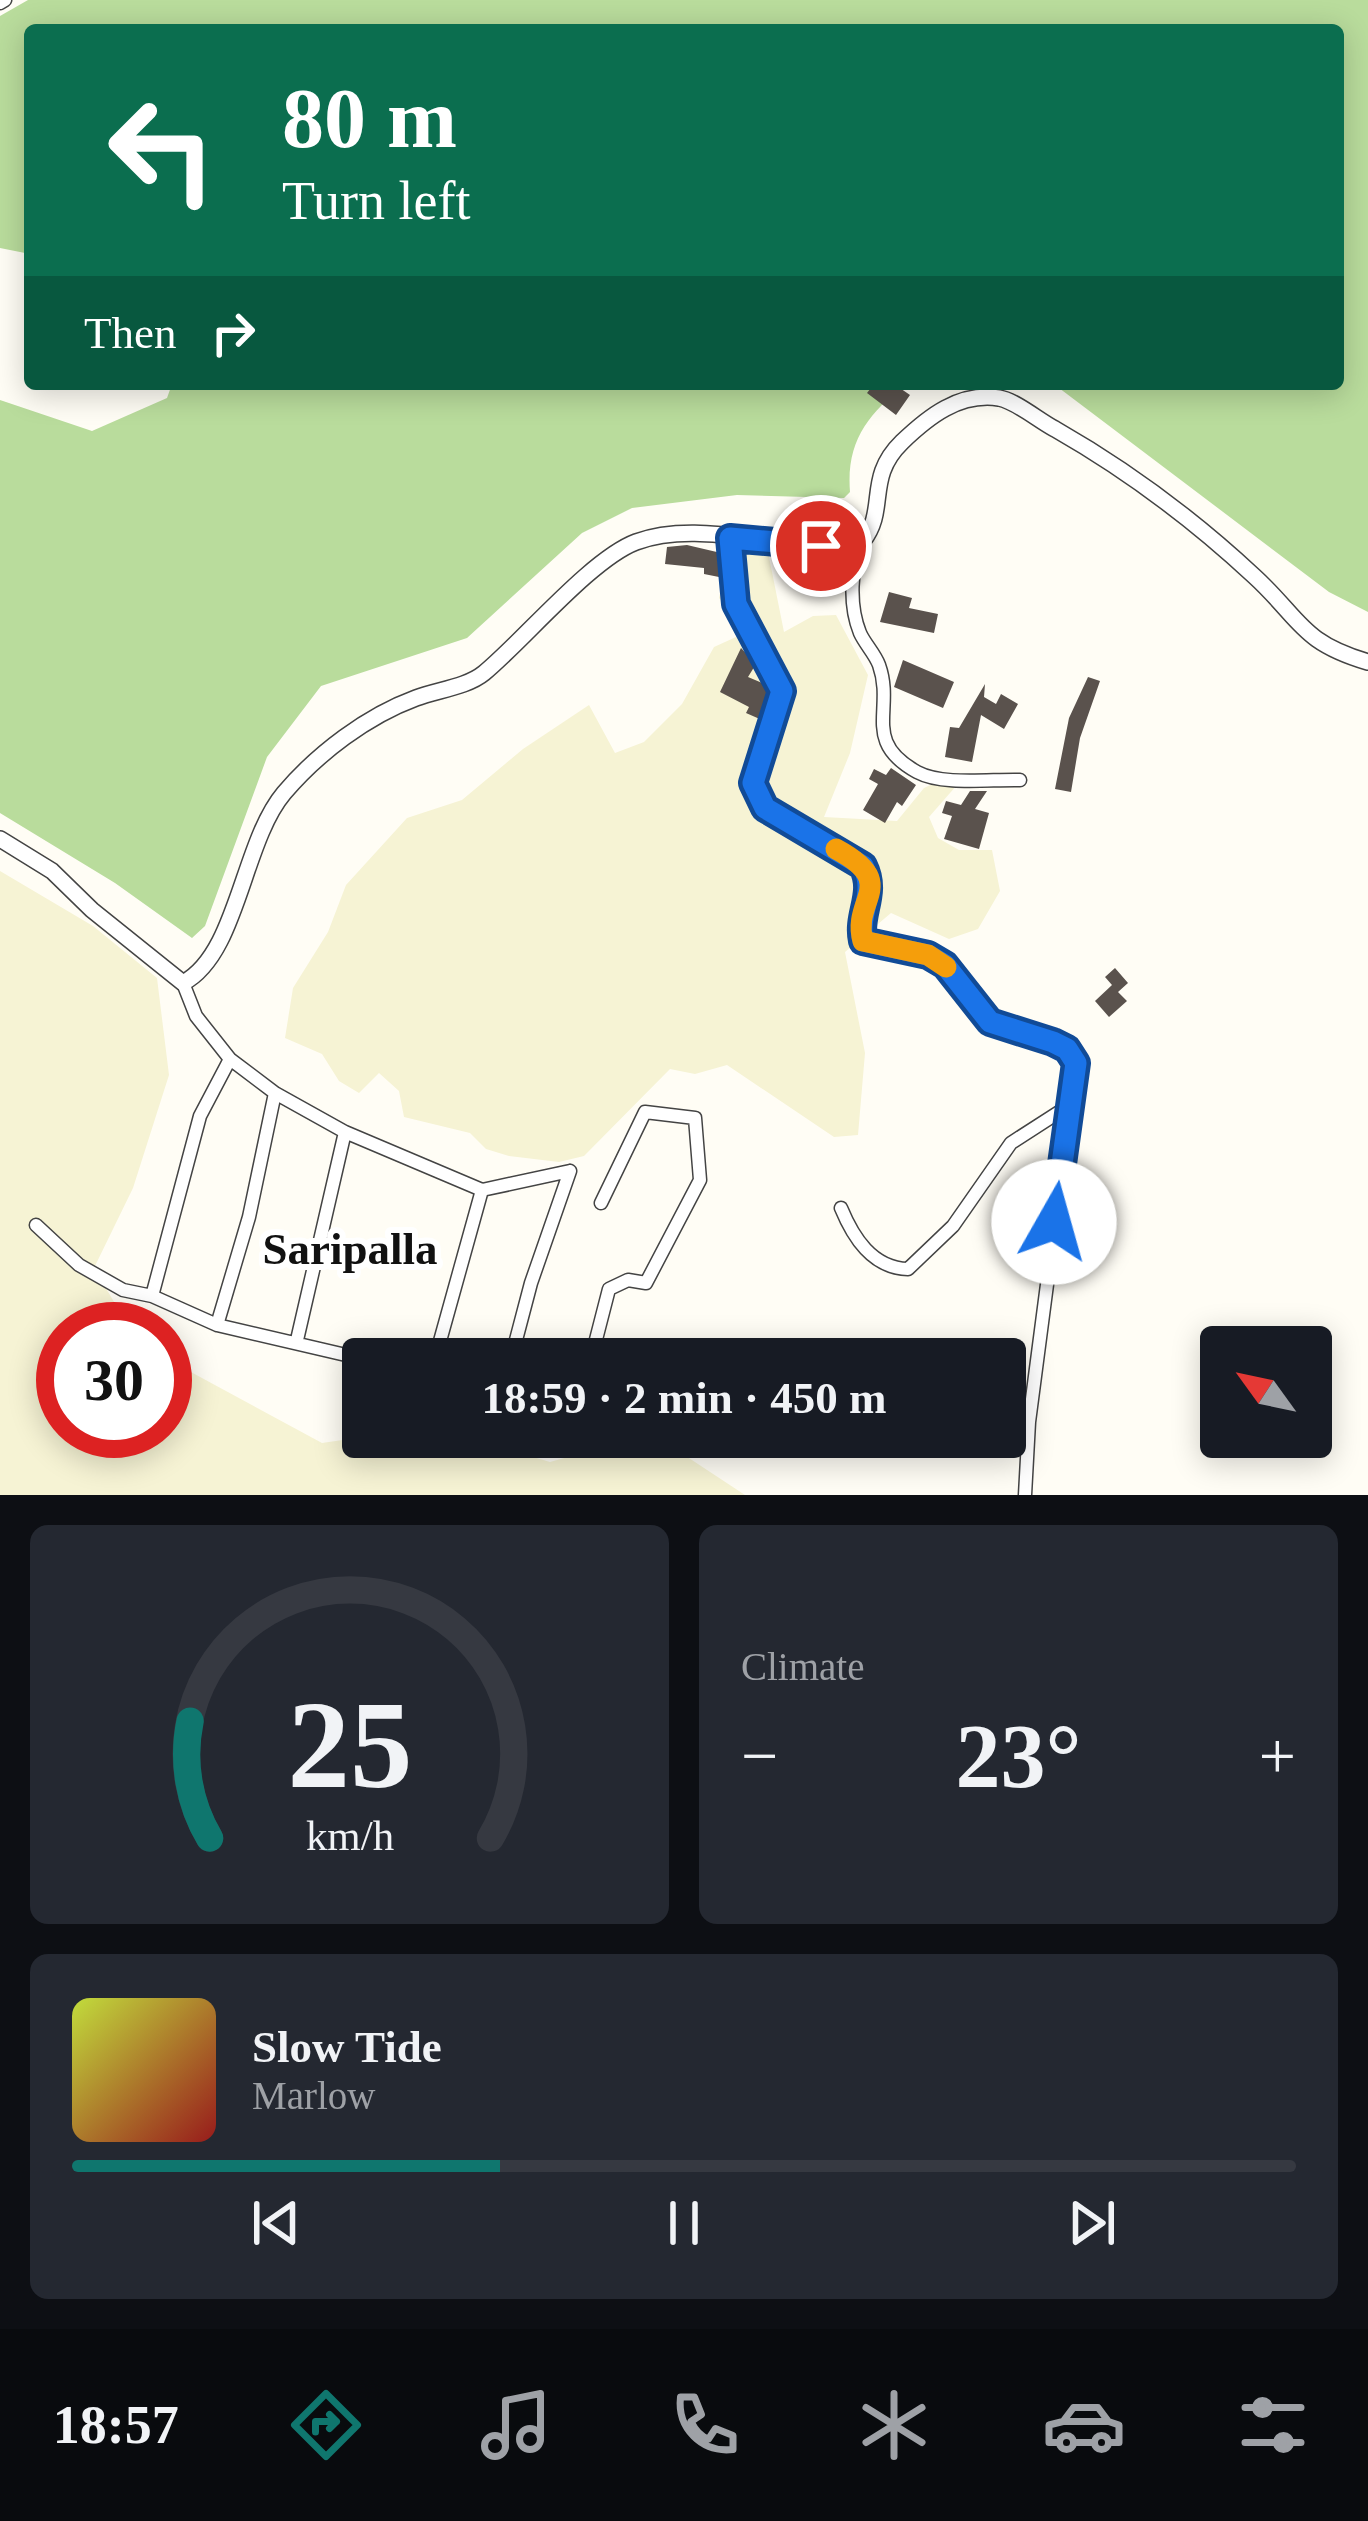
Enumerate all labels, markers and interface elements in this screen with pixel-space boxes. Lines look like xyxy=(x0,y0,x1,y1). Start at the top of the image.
icon: left xyxy=(84,72,240,228)
text: 80 m xyxy=(282,72,457,165)
text: Turn left xyxy=(282,171,471,231)
icon: right xyxy=(200,300,266,366)
text: Then xyxy=(84,308,176,358)
pin xyxy=(770,495,872,597)
icon: arrive xyxy=(788,513,854,579)
position arrow xyxy=(991,1159,1117,1285)
district label: Saripalla xyxy=(262,1224,438,1274)
speed limit sign: 30 xyxy=(36,1302,192,1458)
north arrow xyxy=(1200,1326,1332,1458)
map controls xyxy=(1200,1326,1332,1458)
text: 18:59 · 2 min · 450 m xyxy=(482,1373,887,1423)
text: Climate xyxy=(741,1645,864,1688)
text: 25 xyxy=(287,1676,412,1814)
text: 23° xyxy=(956,1707,1082,1806)
text: − xyxy=(741,1719,778,1792)
text: + xyxy=(1259,1719,1296,1792)
text: km/h xyxy=(305,1811,394,1858)
text: Slow Tide xyxy=(252,2022,442,2072)
text: Marlow xyxy=(252,2074,375,2117)
icon: previous xyxy=(243,2190,309,2256)
icon: pause xyxy=(651,2190,717,2256)
icon: next xyxy=(1059,2190,1125,2256)
icon: directions xyxy=(284,2383,368,2467)
icon: music xyxy=(474,2383,558,2467)
icon: phone xyxy=(663,2383,747,2467)
icon: climate xyxy=(852,2383,936,2467)
icon: car xyxy=(1042,2383,1126,2467)
icon: filters xyxy=(1231,2383,1315,2467)
text: 18:57 xyxy=(53,2395,179,2455)

